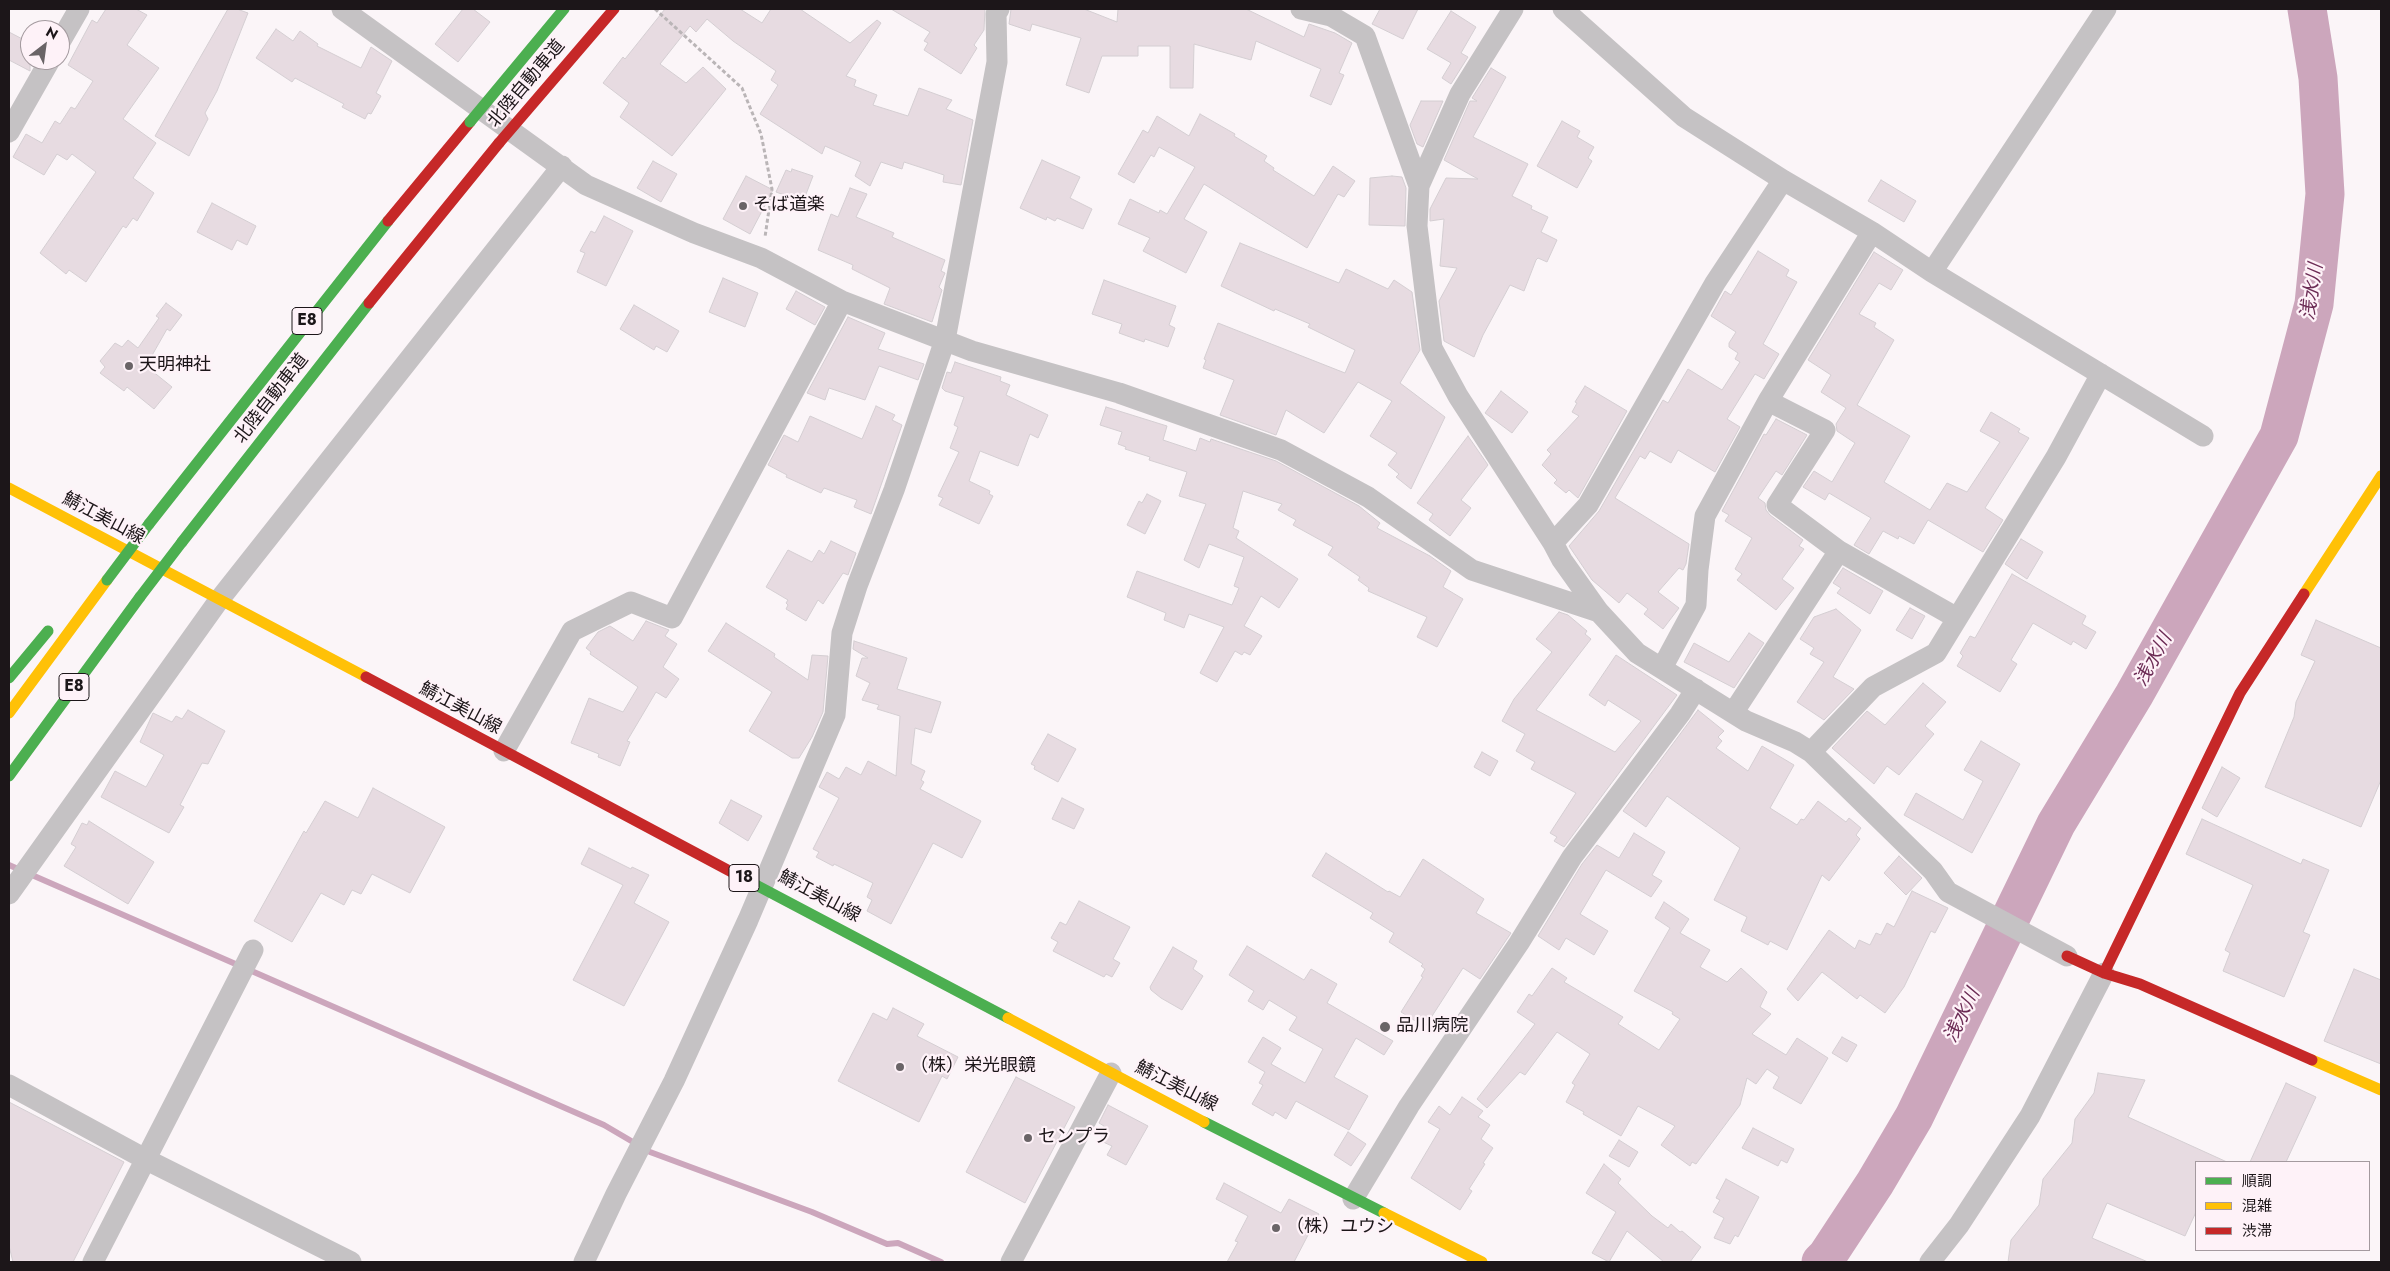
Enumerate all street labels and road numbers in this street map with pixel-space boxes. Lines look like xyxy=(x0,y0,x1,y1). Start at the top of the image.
street label: 北陸自動車道 xyxy=(484,36,570,132)
road number: E8 xyxy=(292,308,322,334)
street label: 北陸自動車道 xyxy=(230,350,314,448)
street label: 鯖江美山線 xyxy=(58,488,148,550)
road number: E8 xyxy=(59,674,89,700)
street label: 鯖江美山線 xyxy=(415,678,505,740)
road number: 18 xyxy=(729,864,759,891)
street label: 鯖江美山線 xyxy=(774,866,864,928)
street label: 鯖江美山線 xyxy=(1131,1057,1221,1117)

